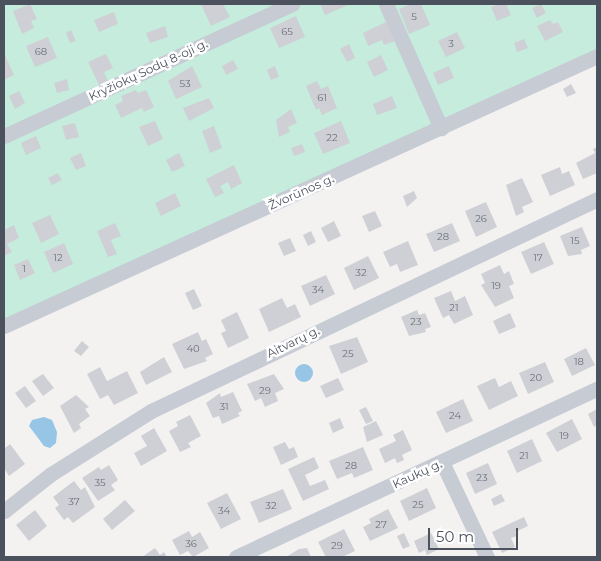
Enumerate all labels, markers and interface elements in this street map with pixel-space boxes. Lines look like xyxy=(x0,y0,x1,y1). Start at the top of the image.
house number: 5 xyxy=(411,11,417,23)
house number: 65 xyxy=(281,26,293,38)
street label: Kryžiokų Sodų 8-oji g. xyxy=(86,36,210,104)
house number: 3 xyxy=(448,38,454,50)
house number: 68 xyxy=(35,46,47,58)
house number: 53 xyxy=(179,78,191,90)
house number: 61 xyxy=(317,92,327,104)
house number: 22 xyxy=(326,132,338,144)
street label: Žvorūnos g. xyxy=(266,171,336,213)
house number: 26 xyxy=(475,213,487,225)
house number: 28 xyxy=(437,231,449,243)
house number: 15 xyxy=(570,235,580,247)
house number: 12 xyxy=(53,252,63,264)
house number: 17 xyxy=(533,252,543,264)
house number: 1 xyxy=(22,263,26,275)
house number: 32 xyxy=(355,267,367,279)
house number: 19 xyxy=(491,280,501,292)
house number: 34 xyxy=(312,284,324,296)
house number: 21 xyxy=(449,302,459,314)
house number: 23 xyxy=(410,316,422,328)
street label: Aitvarų g. xyxy=(264,323,322,361)
house number: 40 xyxy=(186,343,200,355)
house number: 25 xyxy=(342,348,354,360)
house number: 18 xyxy=(574,356,584,368)
house number: 20 xyxy=(530,372,542,384)
house number: 29 xyxy=(259,385,271,397)
house number: 31 xyxy=(219,401,229,413)
house number: 24 xyxy=(449,410,461,422)
house number: 19 xyxy=(559,430,569,442)
house number: 21 xyxy=(519,450,529,462)
street label: Kaukų g. xyxy=(390,456,444,492)
house number: 28 xyxy=(345,460,357,472)
house number: 23 xyxy=(476,472,488,484)
house number: 35 xyxy=(94,477,106,489)
house number: 37 xyxy=(68,496,80,508)
house number: 25 xyxy=(412,499,424,511)
house number: 32 xyxy=(265,500,277,512)
house number: 34 xyxy=(218,505,230,517)
scale bar xyxy=(431,518,521,550)
house number: 27 xyxy=(375,519,387,531)
text: 50 m xyxy=(436,527,474,546)
house number: 36 xyxy=(185,538,197,550)
house number: 29 xyxy=(331,540,343,552)

